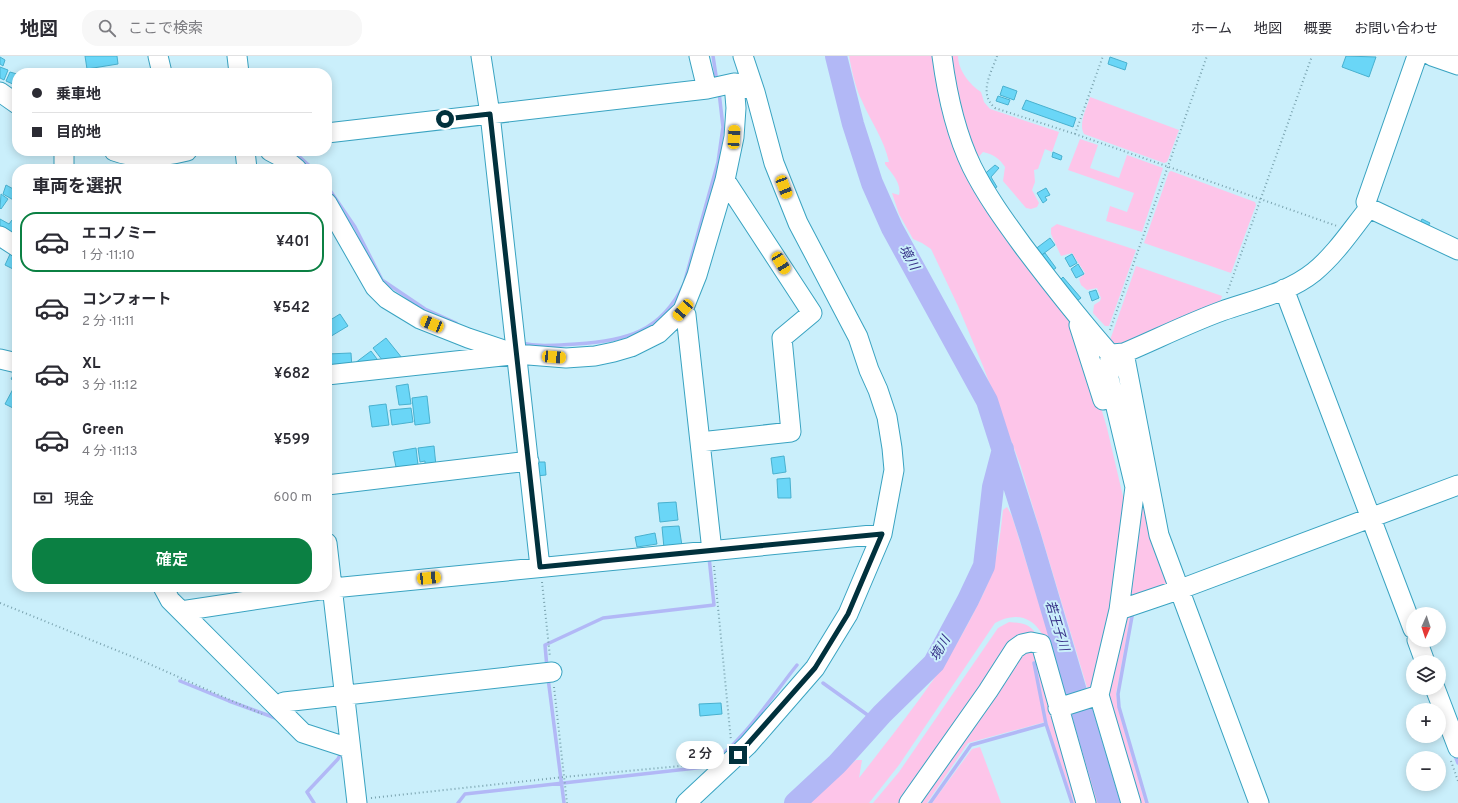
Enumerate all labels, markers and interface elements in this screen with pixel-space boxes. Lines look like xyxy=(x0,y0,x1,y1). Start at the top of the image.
search box xyxy=(82,10,362,46)
icon: search xyxy=(96,17,118,39)
text: 地図 xyxy=(20,18,58,42)
text: ここで検索 xyxy=(128,20,203,39)
text: ホーム xyxy=(1190,21,1232,38)
text: 地図 xyxy=(1254,21,1282,38)
text: 概要 xyxy=(1304,21,1332,38)
text: お問い合わせ xyxy=(1354,21,1438,38)
text: 乗車地 xyxy=(56,86,101,105)
route start xyxy=(436,110,454,128)
text: 目的地 xyxy=(56,124,101,143)
car xyxy=(727,125,741,149)
car xyxy=(774,174,794,200)
text: 車両を選択 xyxy=(32,176,122,199)
icon: car xyxy=(34,224,70,260)
text: エコノミー xyxy=(82,225,157,244)
text: ¥401 xyxy=(276,233,310,252)
water label: 境川 xyxy=(895,243,922,275)
text: 1 分 · 11:10 xyxy=(82,248,135,264)
car xyxy=(770,250,792,276)
icon: car xyxy=(34,290,70,326)
text: コンフォート xyxy=(82,291,172,310)
car xyxy=(671,297,695,323)
text: ¥542 xyxy=(273,299,310,318)
text: 2 分 · 11:11 xyxy=(82,314,134,330)
car xyxy=(419,314,445,334)
car xyxy=(542,350,566,364)
text: XL xyxy=(82,355,100,374)
icon: car xyxy=(34,356,70,392)
text: ¥682 xyxy=(274,365,310,384)
text: 3 分 · 11:12 xyxy=(82,378,137,394)
text: Green xyxy=(82,421,124,440)
icon: car xyxy=(34,422,70,458)
text: ¥599 xyxy=(274,431,310,450)
text: 4 分 · 11:13 xyxy=(82,444,138,460)
icon: cash xyxy=(32,487,54,509)
text: 600 m xyxy=(274,490,312,506)
text: 現金 xyxy=(64,491,94,510)
button: 確定 xyxy=(32,538,312,584)
car xyxy=(416,571,442,585)
water label: 若王子川 xyxy=(1041,599,1072,655)
north arrow xyxy=(1406,607,1446,647)
map controls xyxy=(1406,607,1446,791)
water label: 境川 xyxy=(927,632,956,664)
button: layers xyxy=(1406,655,1446,695)
button: + xyxy=(1406,703,1446,743)
callout: 2 分 xyxy=(676,741,724,769)
route end xyxy=(729,746,747,764)
text: 2 分 xyxy=(688,747,712,763)
button: − xyxy=(1406,751,1446,791)

